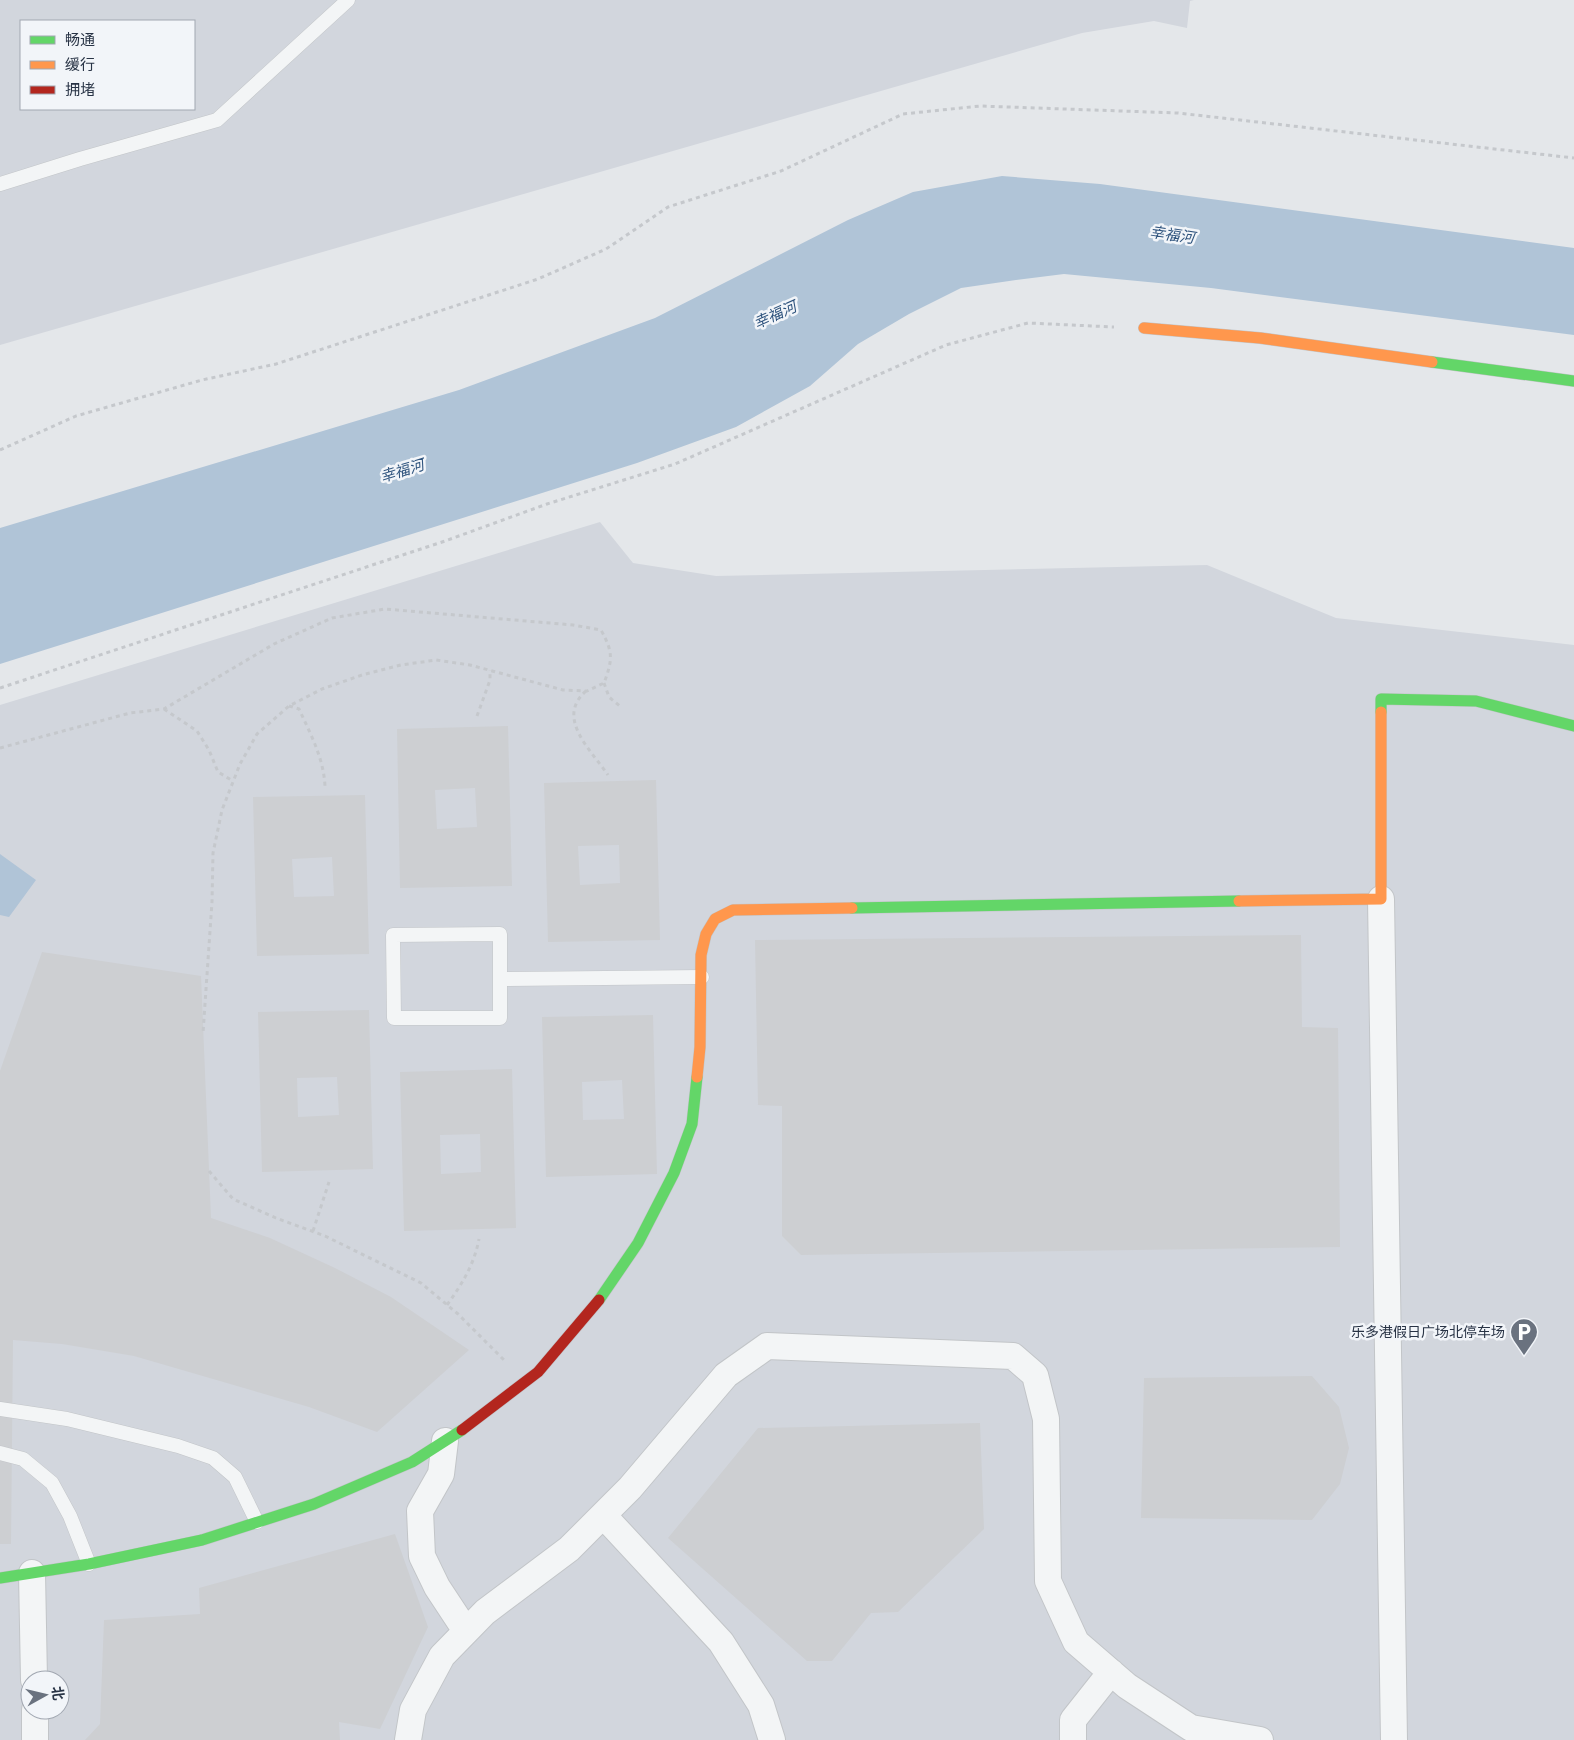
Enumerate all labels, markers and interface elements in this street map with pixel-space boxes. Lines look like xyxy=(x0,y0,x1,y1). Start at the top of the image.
legend xyxy=(20,20,195,110)
text: 畅通 xyxy=(65,30,95,49)
text: 缓行 xyxy=(65,55,95,74)
text: 拥堵 xyxy=(65,80,95,99)
water label: 幸福河 xyxy=(1148,222,1199,247)
water label: 幸福河 xyxy=(750,295,802,332)
water label: 幸福河 xyxy=(378,454,429,486)
parking icon: 乐多港假日广场北停车场 xyxy=(1509,1317,1539,1356)
place label: 乐多港假日广场北停车场 xyxy=(1351,1323,1505,1341)
north arrow xyxy=(20,1670,70,1720)
text: 北 xyxy=(48,1685,68,1701)

